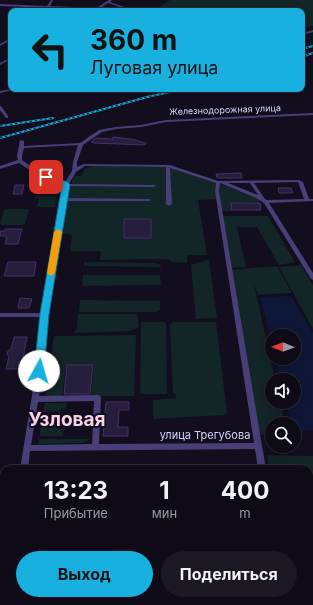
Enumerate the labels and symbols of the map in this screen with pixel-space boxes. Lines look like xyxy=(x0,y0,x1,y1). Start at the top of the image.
street label: Железнодорожная улица xyxy=(169,102,281,117)
pin xyxy=(29,160,63,194)
north arrow xyxy=(265,329,301,365)
position arrow xyxy=(18,350,60,392)
district label: Узловая xyxy=(28,408,106,431)
street label: улица Трегубова xyxy=(160,428,250,442)

